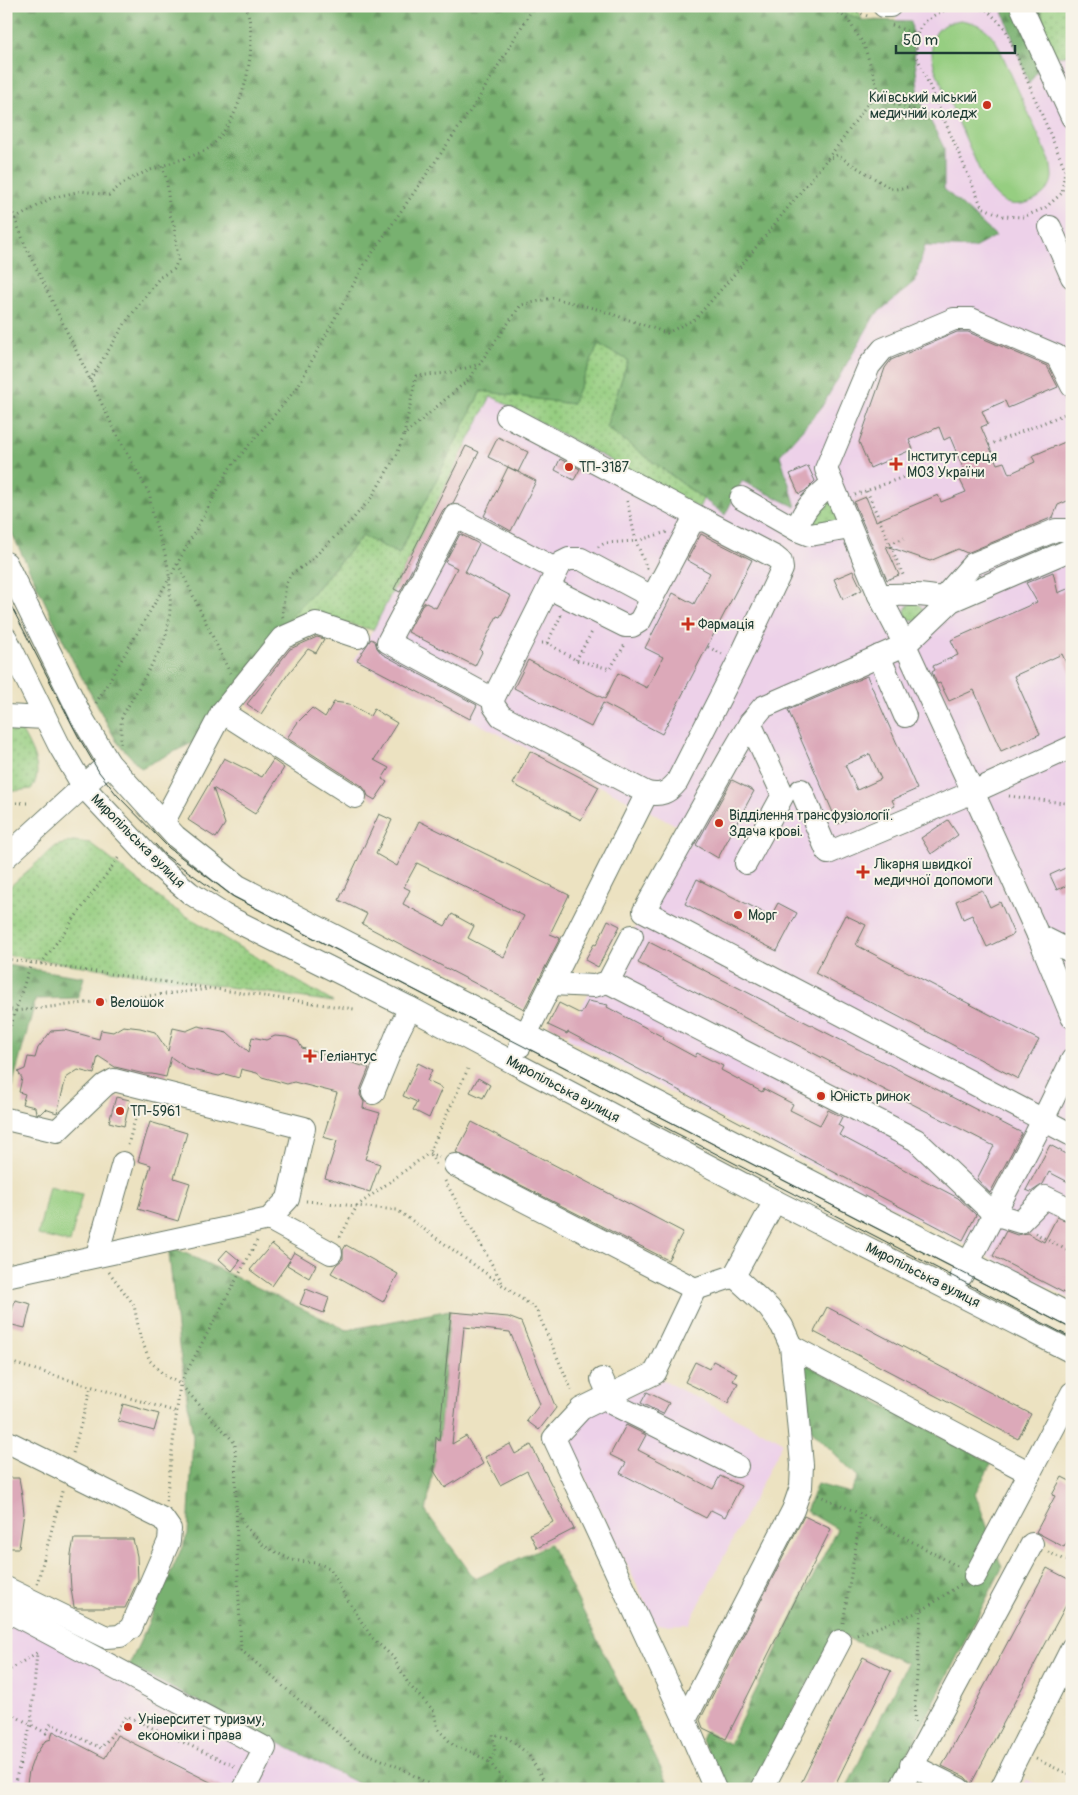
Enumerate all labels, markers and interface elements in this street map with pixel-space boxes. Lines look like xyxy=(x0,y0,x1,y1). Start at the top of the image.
scale bar xyxy=(896,22,1014,54)
text: 50 m xyxy=(903,31,938,50)
place label: Київський міський медичний коледж xyxy=(869,89,977,122)
marker: Київський міський медичний коледж xyxy=(981,99,993,111)
place label: Інститут серця МОЗ України xyxy=(907,448,997,481)
marker: Інститут серця МОЗ України xyxy=(889,457,903,471)
place label: ТП-3187 xyxy=(579,459,629,476)
marker: ТП-3187 xyxy=(563,461,575,473)
place label: Фармація xyxy=(698,616,754,633)
marker: Фармація xyxy=(682,618,694,630)
street label: Миропільська вулиця xyxy=(87,790,189,892)
place label: Відділення трансфузіології. Здача крові. xyxy=(729,807,893,840)
marker: Відділення трансфузіології. Здача крові. xyxy=(713,817,725,829)
place label: Лікарня швидкої медичної допомоги xyxy=(873,856,992,889)
marker: Лікарня швидкої медичної допомоги xyxy=(856,865,870,879)
place label: Морг xyxy=(748,907,777,924)
marker: Морг xyxy=(732,909,744,921)
place label: Велошок xyxy=(110,994,164,1011)
marker: Велошок xyxy=(94,996,106,1008)
place label: Геліантус xyxy=(320,1048,377,1065)
marker: Геліантус xyxy=(304,1050,316,1062)
street label: Миропільська вулиця xyxy=(503,1052,623,1126)
place label: Юність ринок xyxy=(831,1088,910,1105)
marker: Юність ринок xyxy=(815,1090,827,1102)
place label: ТП-5961 xyxy=(130,1103,181,1120)
marker: ТП-5961 xyxy=(114,1105,126,1117)
street label: Миропільська вулиця xyxy=(863,1239,983,1311)
place label: Університет туризму, економіки і права xyxy=(138,1711,265,1744)
marker: Університет туризму, економіки і права xyxy=(122,1721,134,1733)

